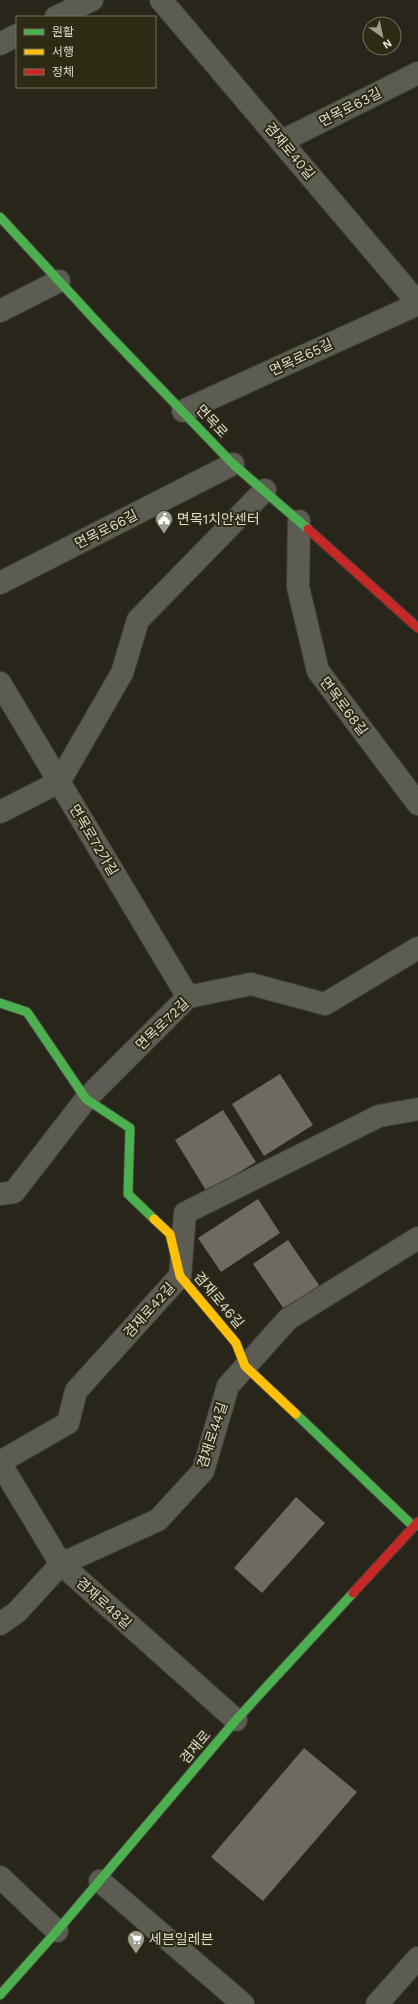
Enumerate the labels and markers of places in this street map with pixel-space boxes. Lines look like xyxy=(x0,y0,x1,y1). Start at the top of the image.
public building icon: 면목1치안센터 xyxy=(154,509,174,534)
place label: 면목1치안센터 xyxy=(177,511,260,527)
supermarket icon: 세븐일레븐 xyxy=(126,1929,146,1954)
place label: 세븐일레븐 xyxy=(149,1931,214,1947)

